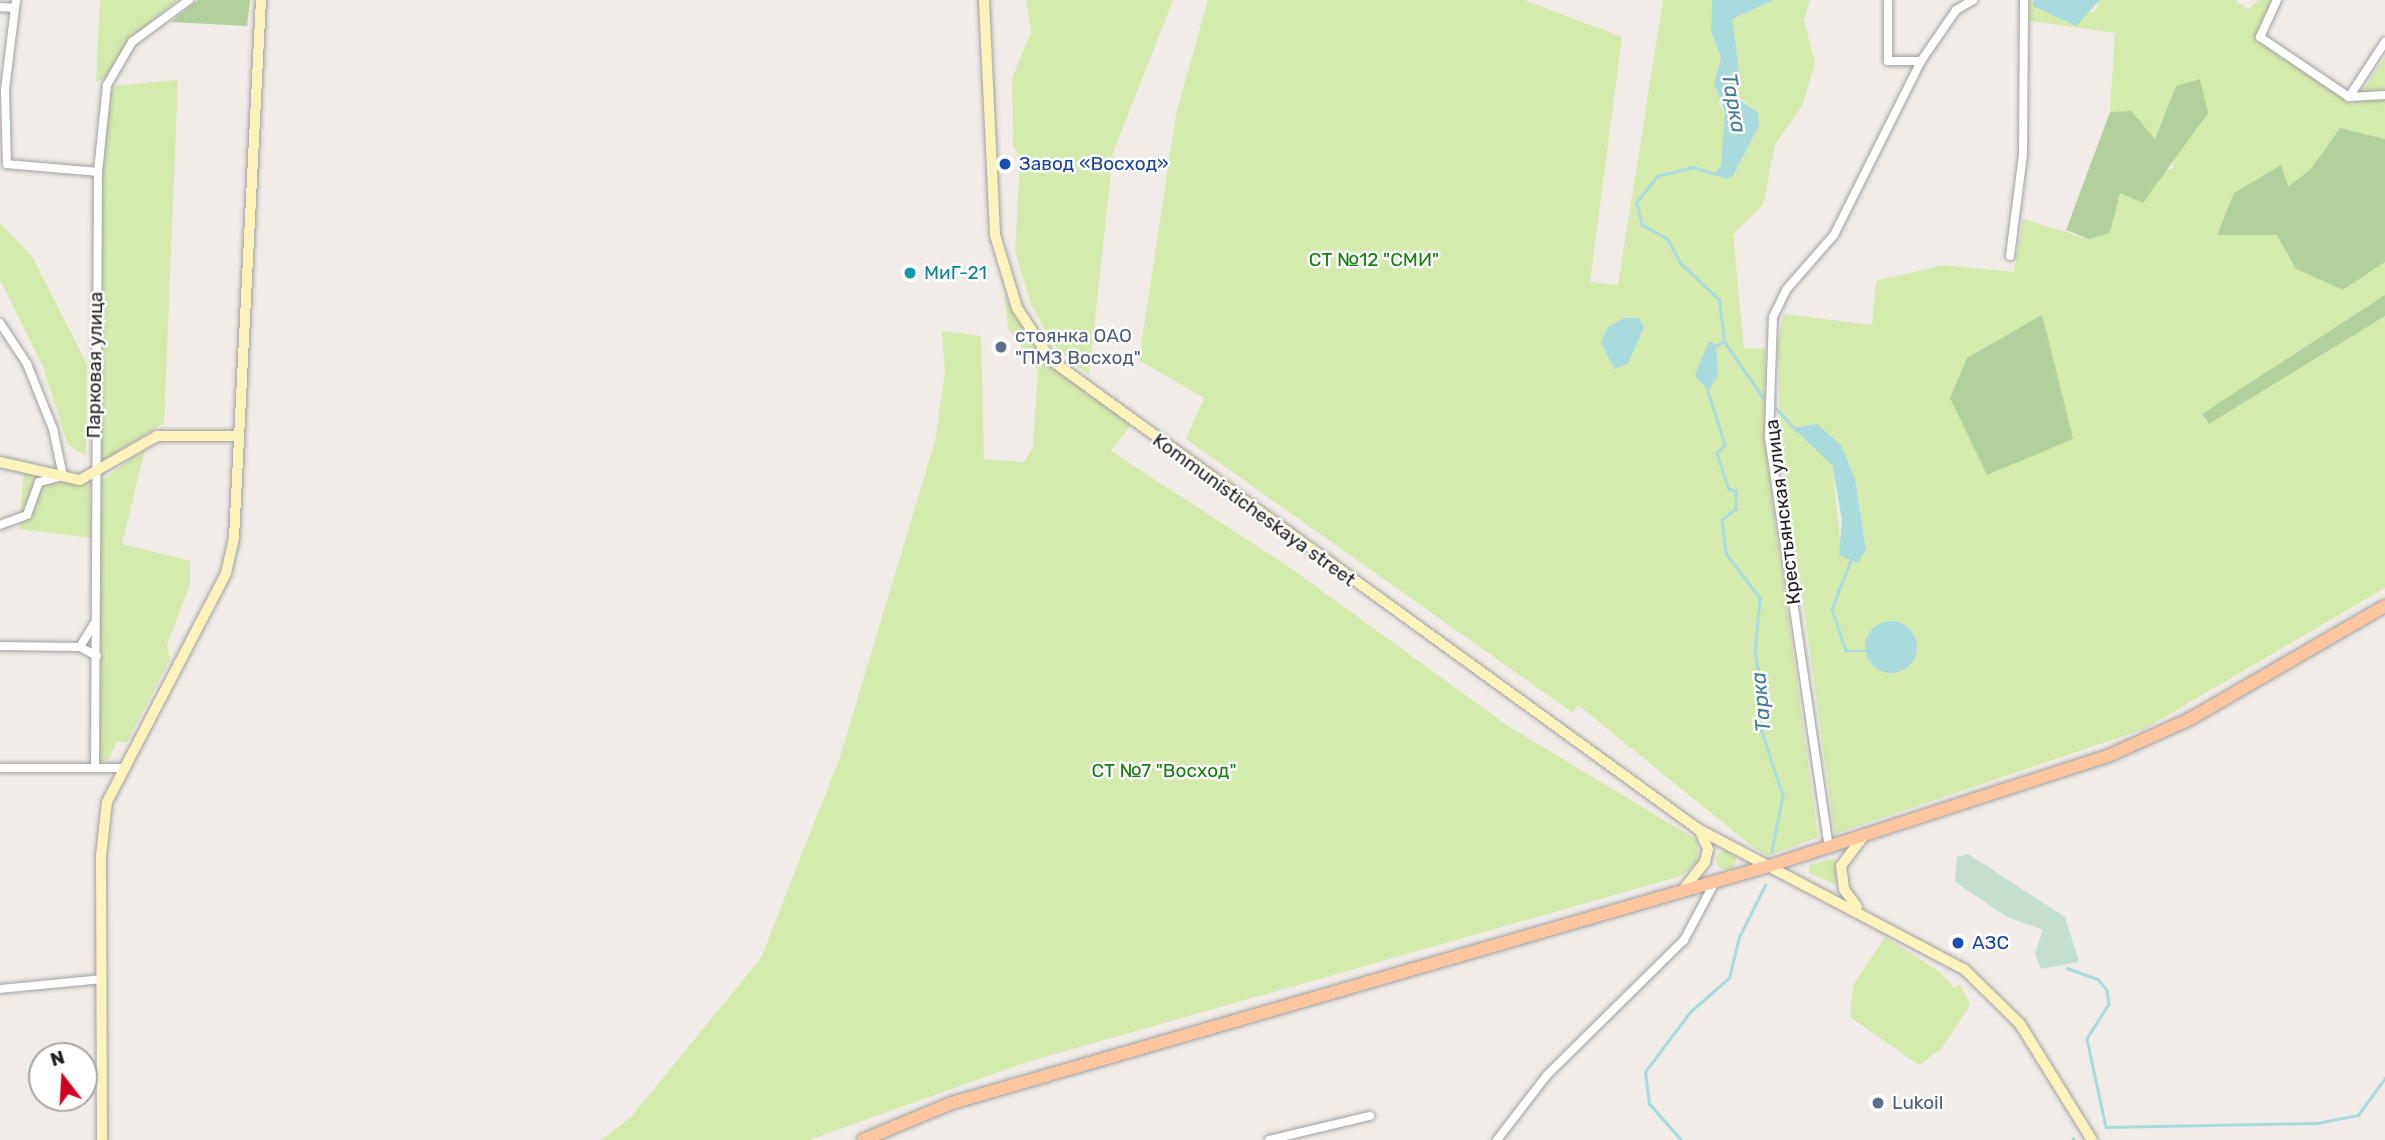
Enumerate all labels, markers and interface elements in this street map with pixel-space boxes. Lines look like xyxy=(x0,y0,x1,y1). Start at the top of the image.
water label: Тарка xyxy=(1716,71,1752,135)
place label: Завод «Восход» xyxy=(1019,153,1169,175)
marker: Завод «Восход» xyxy=(997,156,1013,172)
park label: СТ №12 "СМИ" xyxy=(1309,249,1439,271)
place label: МиГ-21 xyxy=(924,262,987,284)
marker: МиГ-21 xyxy=(902,265,918,281)
street label: Парковая улица xyxy=(82,291,108,439)
place label: стоянка ОАО "ПМЗ Восход" xyxy=(1015,325,1141,369)
marker: стоянка ОАО "ПМЗ Восход" xyxy=(993,339,1009,355)
street label: Крестьянская улица xyxy=(1760,418,1806,606)
street label: Kommunisticheskaya street xyxy=(1148,429,1360,591)
water label: Тарка xyxy=(1746,671,1776,733)
park label: СТ №7 "Восход" xyxy=(1091,760,1237,782)
place label: АЗС xyxy=(1972,932,2009,954)
marker: АЗС xyxy=(1950,935,1966,951)
north arrow xyxy=(28,1042,98,1112)
text: N xyxy=(47,1045,67,1071)
place label: Lukoil xyxy=(1892,1092,1943,1114)
marker: Lukoil xyxy=(1870,1095,1886,1111)

